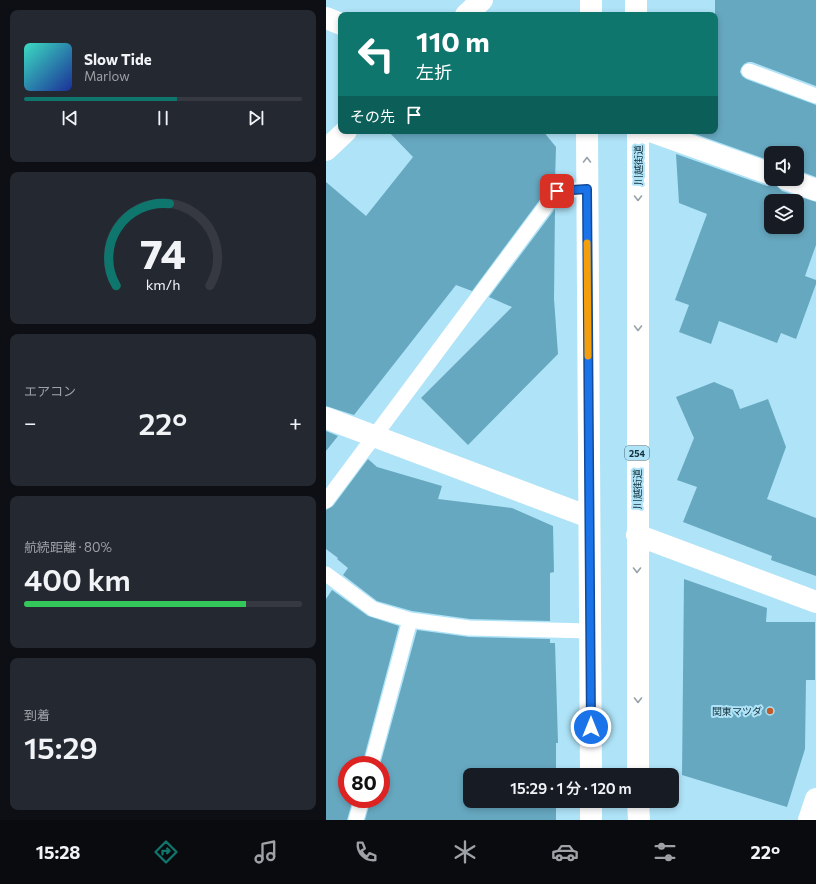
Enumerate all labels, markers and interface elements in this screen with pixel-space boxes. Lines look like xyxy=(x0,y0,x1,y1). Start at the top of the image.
text: 110 m xyxy=(416,24,490,58)
icon: left xyxy=(350,28,402,80)
text: Slow Tide xyxy=(84,50,152,68)
text: 左折 xyxy=(416,61,452,83)
text: Marlow xyxy=(84,68,130,84)
icon: arrive xyxy=(403,104,425,126)
icon: previous xyxy=(59,107,81,129)
icon: pause xyxy=(152,107,174,129)
icon: next xyxy=(245,107,267,129)
text: その先 xyxy=(350,107,395,125)
street label: 川越街道 xyxy=(632,145,644,185)
map controls xyxy=(764,146,804,234)
button: sound xyxy=(764,146,804,186)
one-way arrow xyxy=(583,157,591,163)
pin xyxy=(540,174,574,208)
icon: arrive xyxy=(546,180,568,202)
button: layers xyxy=(764,194,804,234)
one-way arrow xyxy=(634,195,642,201)
text: 74 xyxy=(140,227,186,278)
text: km/h xyxy=(146,275,180,293)
one-way arrow xyxy=(634,325,642,331)
text: エアコン xyxy=(24,383,76,399)
text: 22° xyxy=(138,404,187,441)
text: − xyxy=(24,409,37,436)
text: + xyxy=(289,409,302,436)
road number: 254 xyxy=(625,446,649,460)
street label: 川越街道 xyxy=(631,469,643,509)
text: 航続距離 · 80% xyxy=(24,539,112,555)
text: 400 km xyxy=(24,560,131,597)
one-way arrow xyxy=(633,567,641,573)
one-way arrow xyxy=(634,697,642,703)
place label: 関東マツダ xyxy=(712,705,762,717)
position arrow xyxy=(570,706,612,748)
marker: 関東マツダ xyxy=(765,706,775,716)
text: 到着 xyxy=(24,707,50,723)
text: 15:29 xyxy=(24,728,98,765)
speed limit sign: 80 xyxy=(338,756,390,808)
text: 15:29 · 1 分 · 120 m xyxy=(510,779,632,797)
icon: directions xyxy=(152,838,180,866)
icon: music xyxy=(252,838,280,866)
icon: phone xyxy=(352,838,380,866)
icon: climate xyxy=(451,838,479,866)
icon: car xyxy=(551,838,579,866)
icon: filters xyxy=(651,838,679,866)
text: 15:28 xyxy=(36,841,81,863)
text: 22° xyxy=(750,841,780,863)

